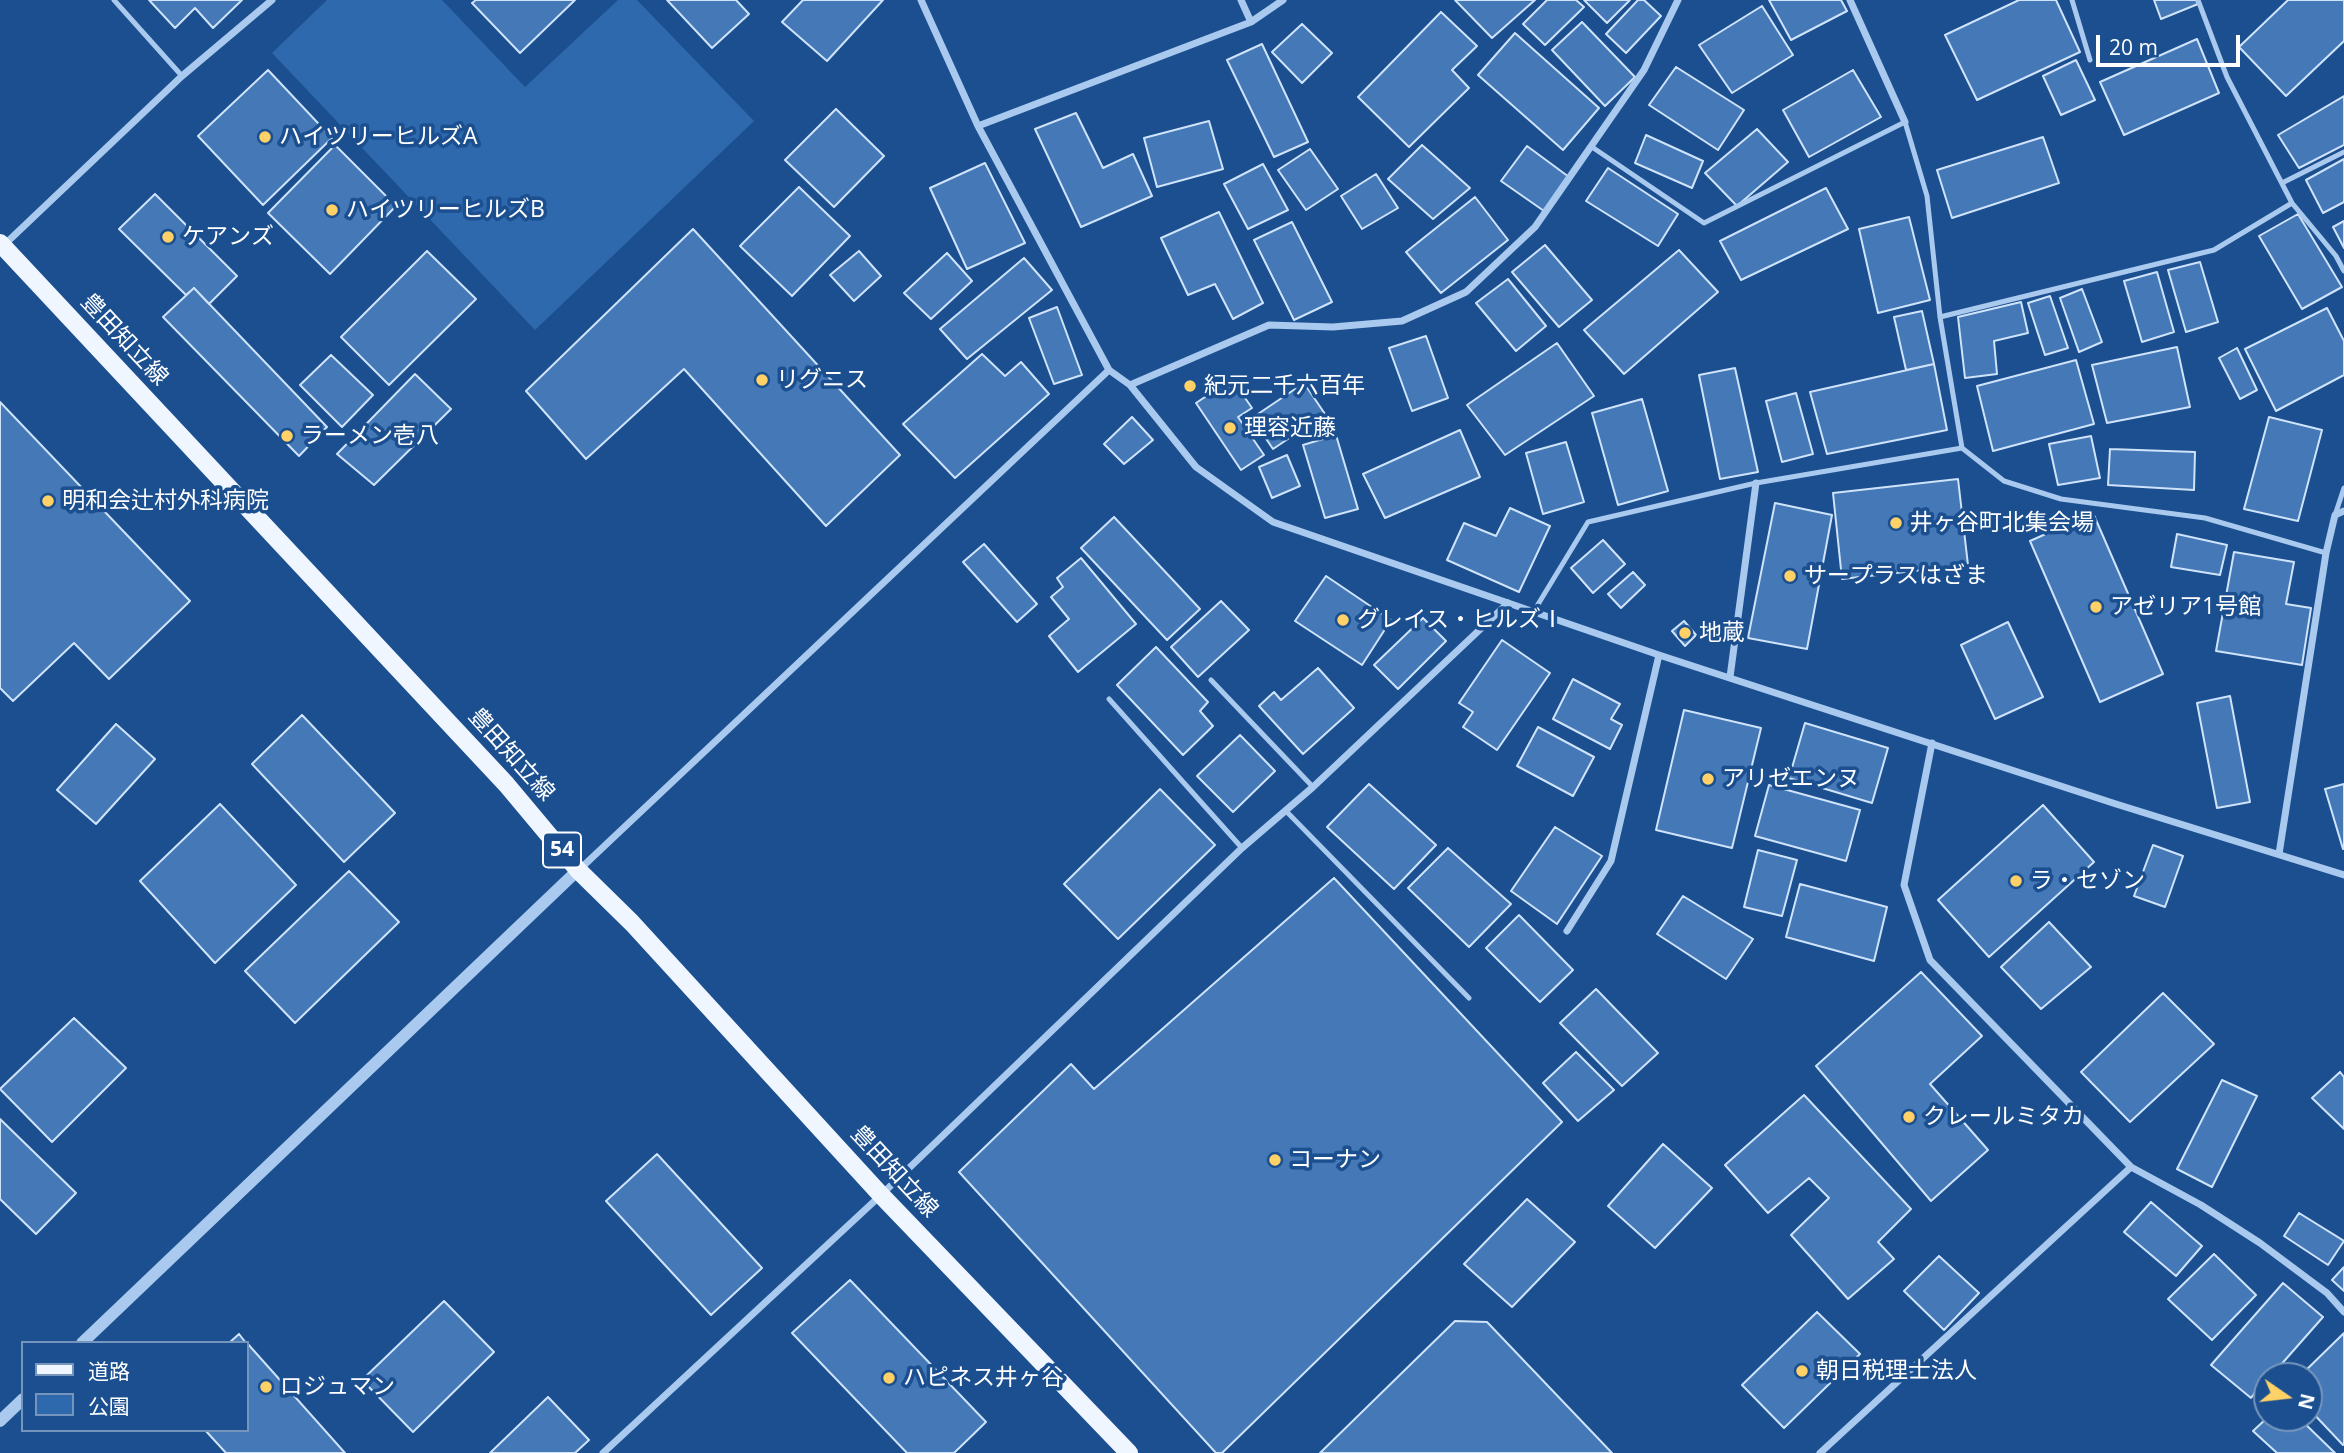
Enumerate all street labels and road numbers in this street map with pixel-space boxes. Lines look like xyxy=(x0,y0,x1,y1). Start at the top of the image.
street label: 豊田知立線 xyxy=(75,289,173,391)
street label: 豊田知立線 xyxy=(462,703,560,807)
road number: 54 xyxy=(543,832,581,868)
street label: 豊田知立線 xyxy=(845,1121,943,1223)

